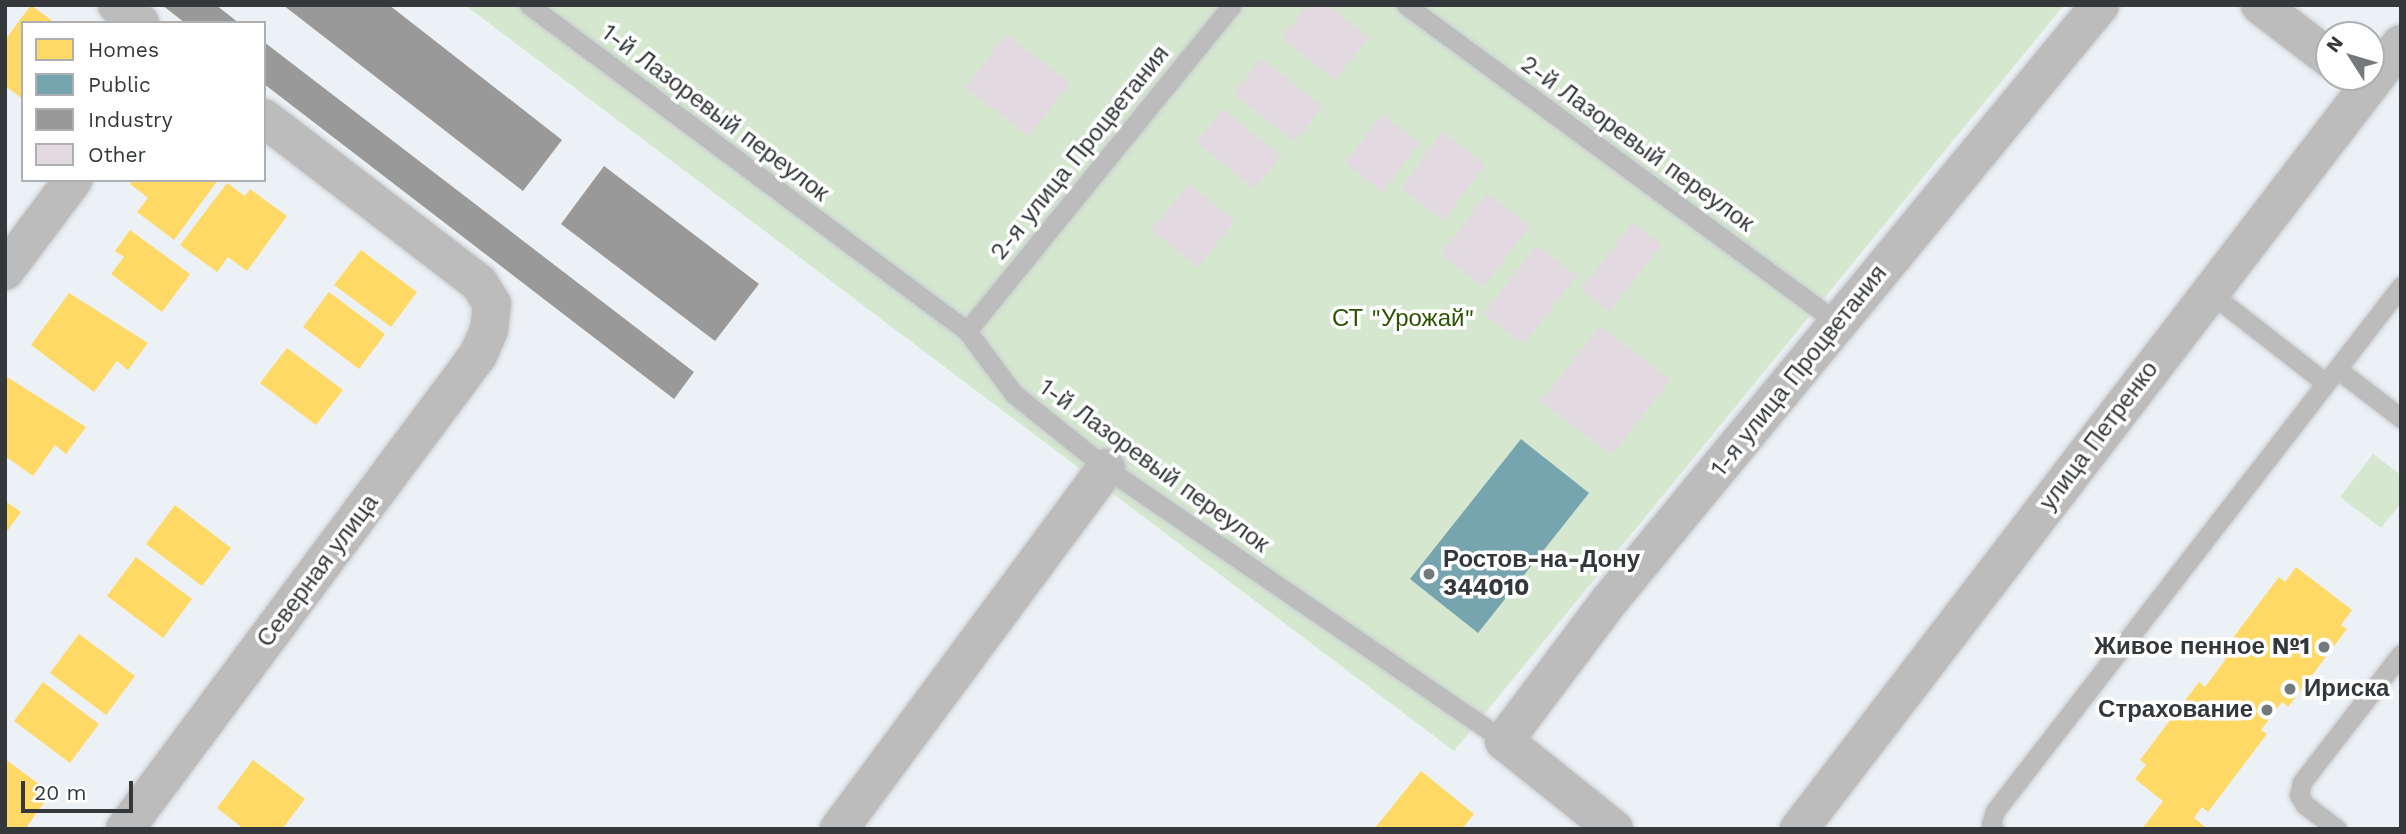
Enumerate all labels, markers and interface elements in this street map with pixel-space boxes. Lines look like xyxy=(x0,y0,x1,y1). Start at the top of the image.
street label: 1-й Лазоревый переулок xyxy=(596,18,834,208)
legend xyxy=(21,21,266,182)
north arrow xyxy=(2315,21,2385,91)
text: N xyxy=(2321,32,2348,57)
text: Homes xyxy=(88,37,159,62)
street label: 2-я улица Процветания xyxy=(985,40,1175,266)
street label: 2-й Лазоревый переулок xyxy=(1515,50,1759,238)
text: Public xyxy=(88,72,151,97)
text: Industry xyxy=(88,107,173,132)
text: Other xyxy=(88,142,146,167)
street label: 1-я улица Процветания xyxy=(1705,260,1893,482)
park label: СТ "Урожай" xyxy=(1332,305,1474,333)
street label: улица Петренко xyxy=(2034,356,2164,516)
street label: 1-й Лазоревый переулок xyxy=(1034,373,1274,559)
street label: Северная улица xyxy=(251,489,385,653)
place label: Ростов-на-Дону 344010 xyxy=(1443,546,1640,602)
marker: Ростов-на-Дону 344010 xyxy=(1421,566,1437,582)
place label: Живое пенное №1 xyxy=(2094,633,2310,661)
marker: Живое пенное №1 xyxy=(2316,639,2332,655)
place label: Ириска xyxy=(2304,675,2389,703)
marker: Ириска xyxy=(2282,681,2298,697)
place label: Страхование xyxy=(2098,696,2253,724)
marker: Страхование xyxy=(2259,702,2275,718)
scale bar xyxy=(24,768,136,812)
text: 20 m xyxy=(34,780,86,805)

